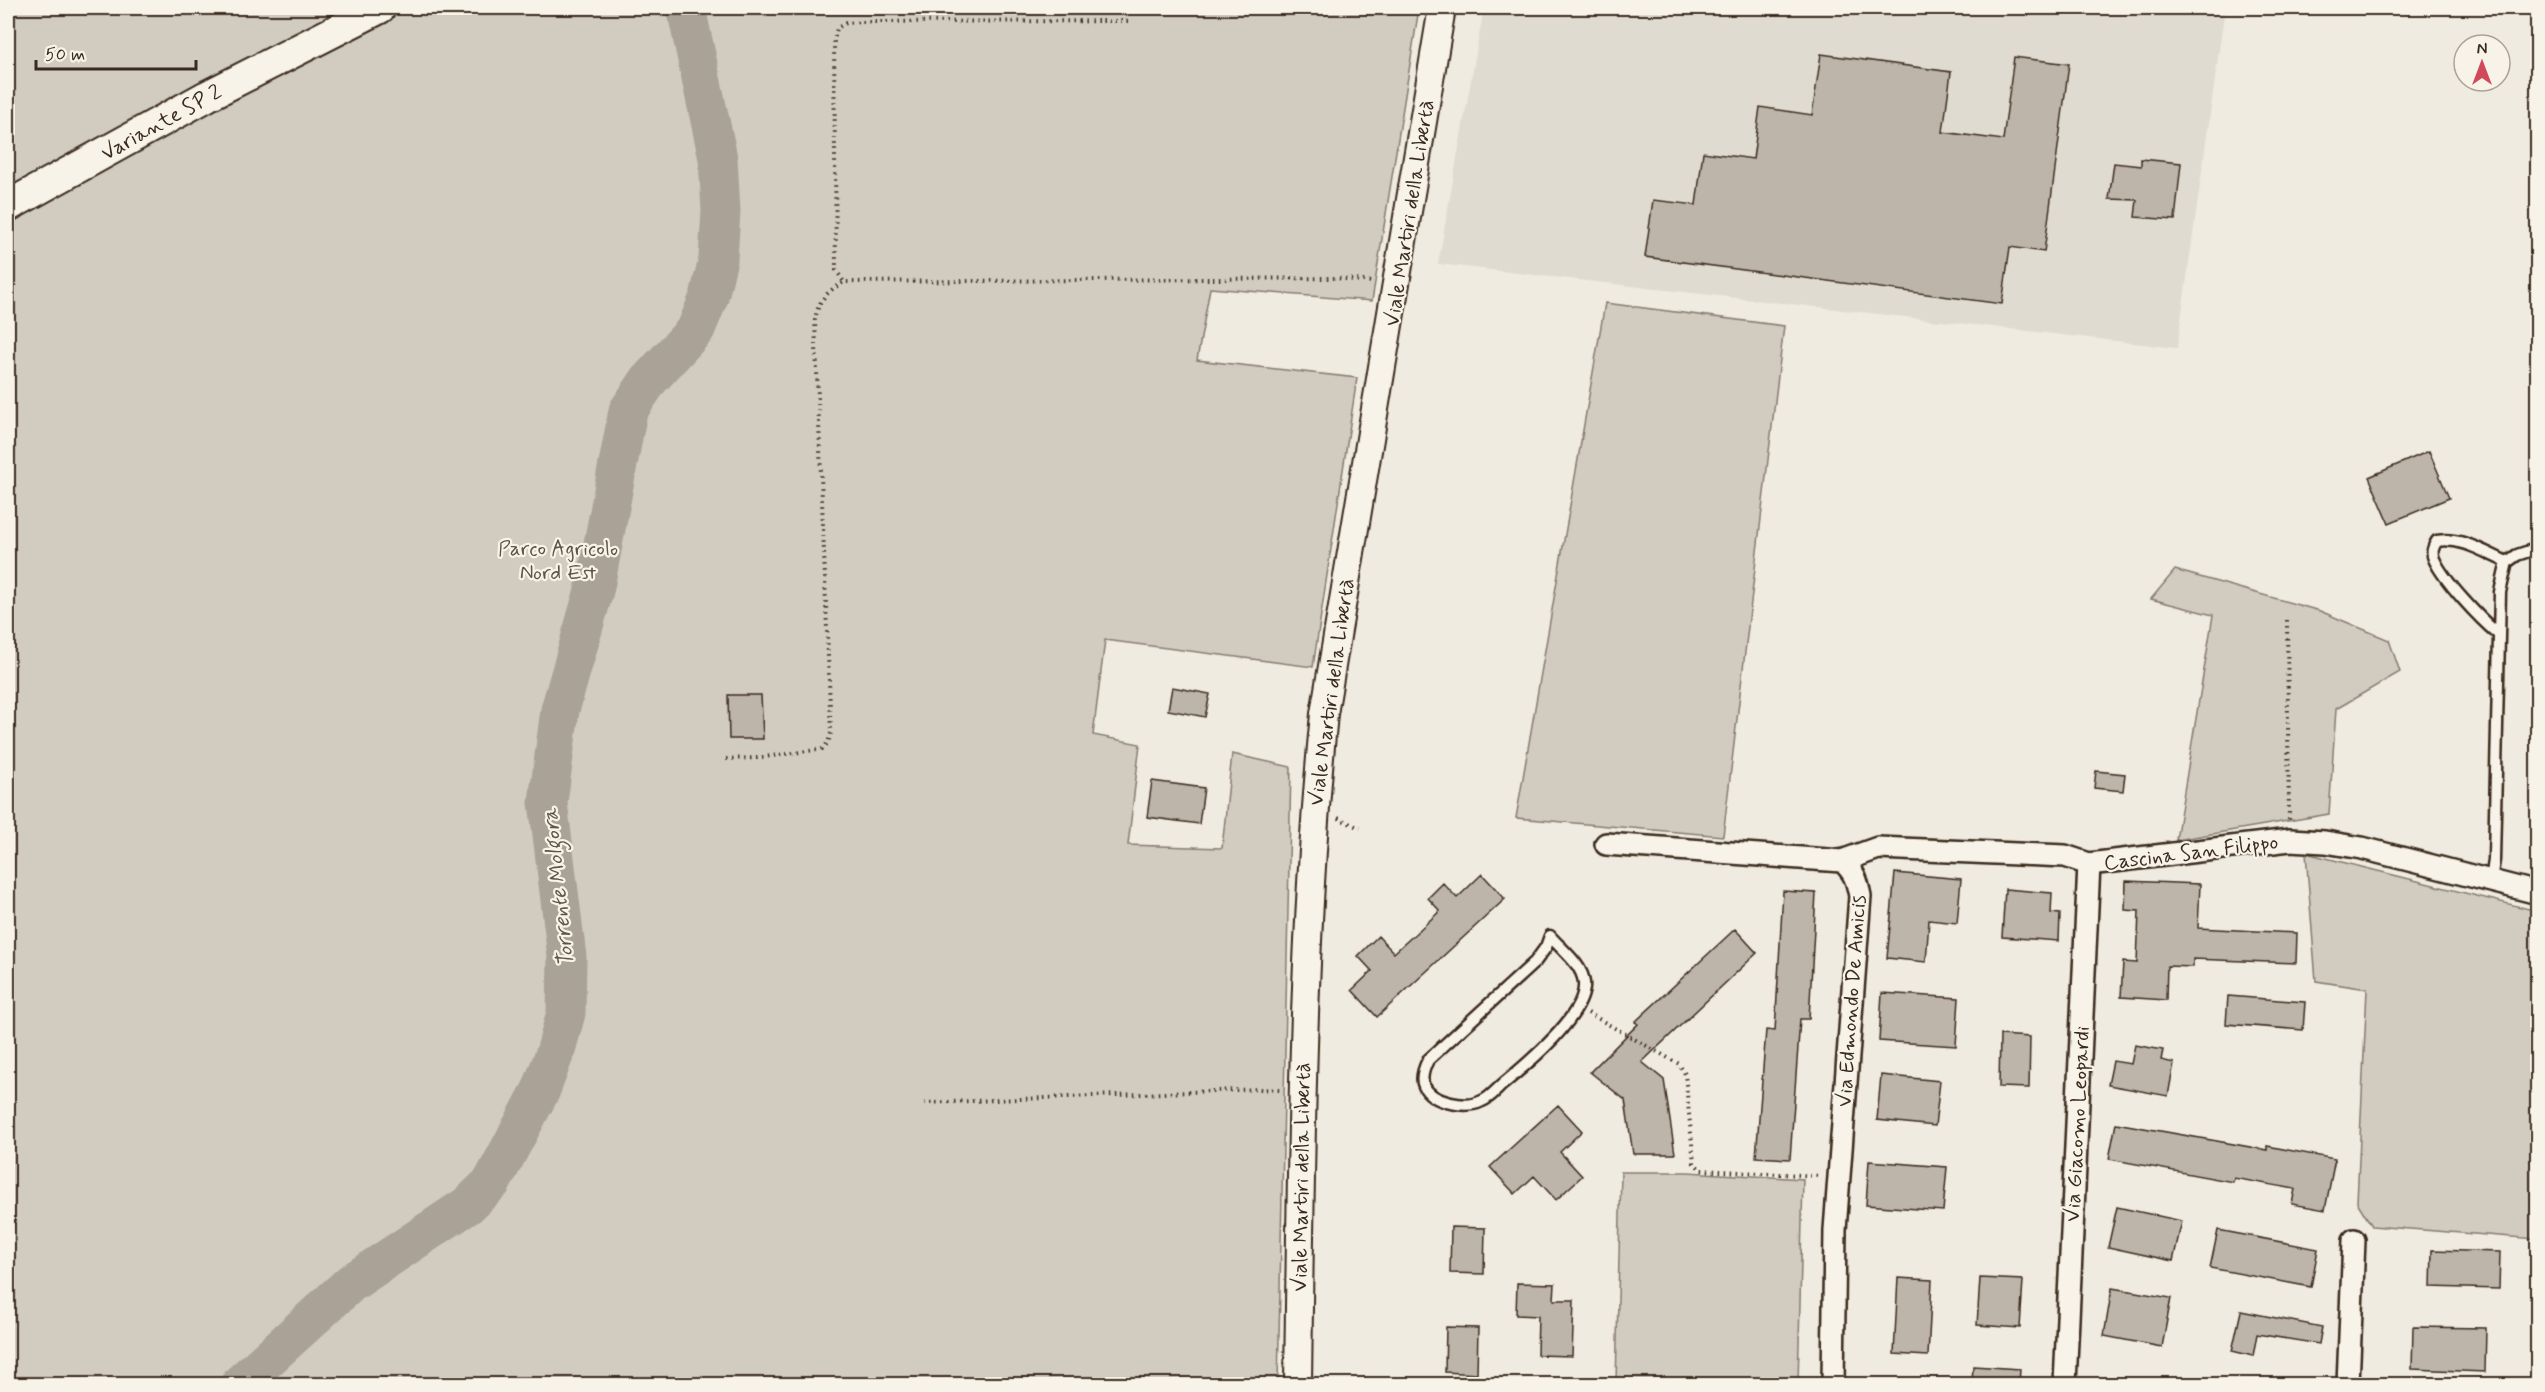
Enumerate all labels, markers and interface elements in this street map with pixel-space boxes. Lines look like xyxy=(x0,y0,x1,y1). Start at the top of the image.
scale bar xyxy=(36,33,196,71)
north arrow xyxy=(2452,33,2512,93)
text: N xyxy=(2477,39,2487,60)
text: 50 m xyxy=(45,43,85,67)
street label: Variante SP 2 xyxy=(96,78,227,168)
street label: Viale Martiri della Libertà xyxy=(1378,98,1442,329)
park label: Parco Agricolo Nord Est xyxy=(498,535,618,587)
street label: Viale Martiri della Libertà xyxy=(1302,577,1362,808)
water label: Torrente Molgora xyxy=(537,806,584,968)
street label: Cascina San Filippo xyxy=(2102,828,2280,878)
street label: Via Edmondo De Amicis xyxy=(1831,894,1873,1108)
street label: Via Giacomo Leopardi xyxy=(2059,1025,2097,1223)
street label: Viale Martiri della Libertà xyxy=(1286,1062,1318,1292)

